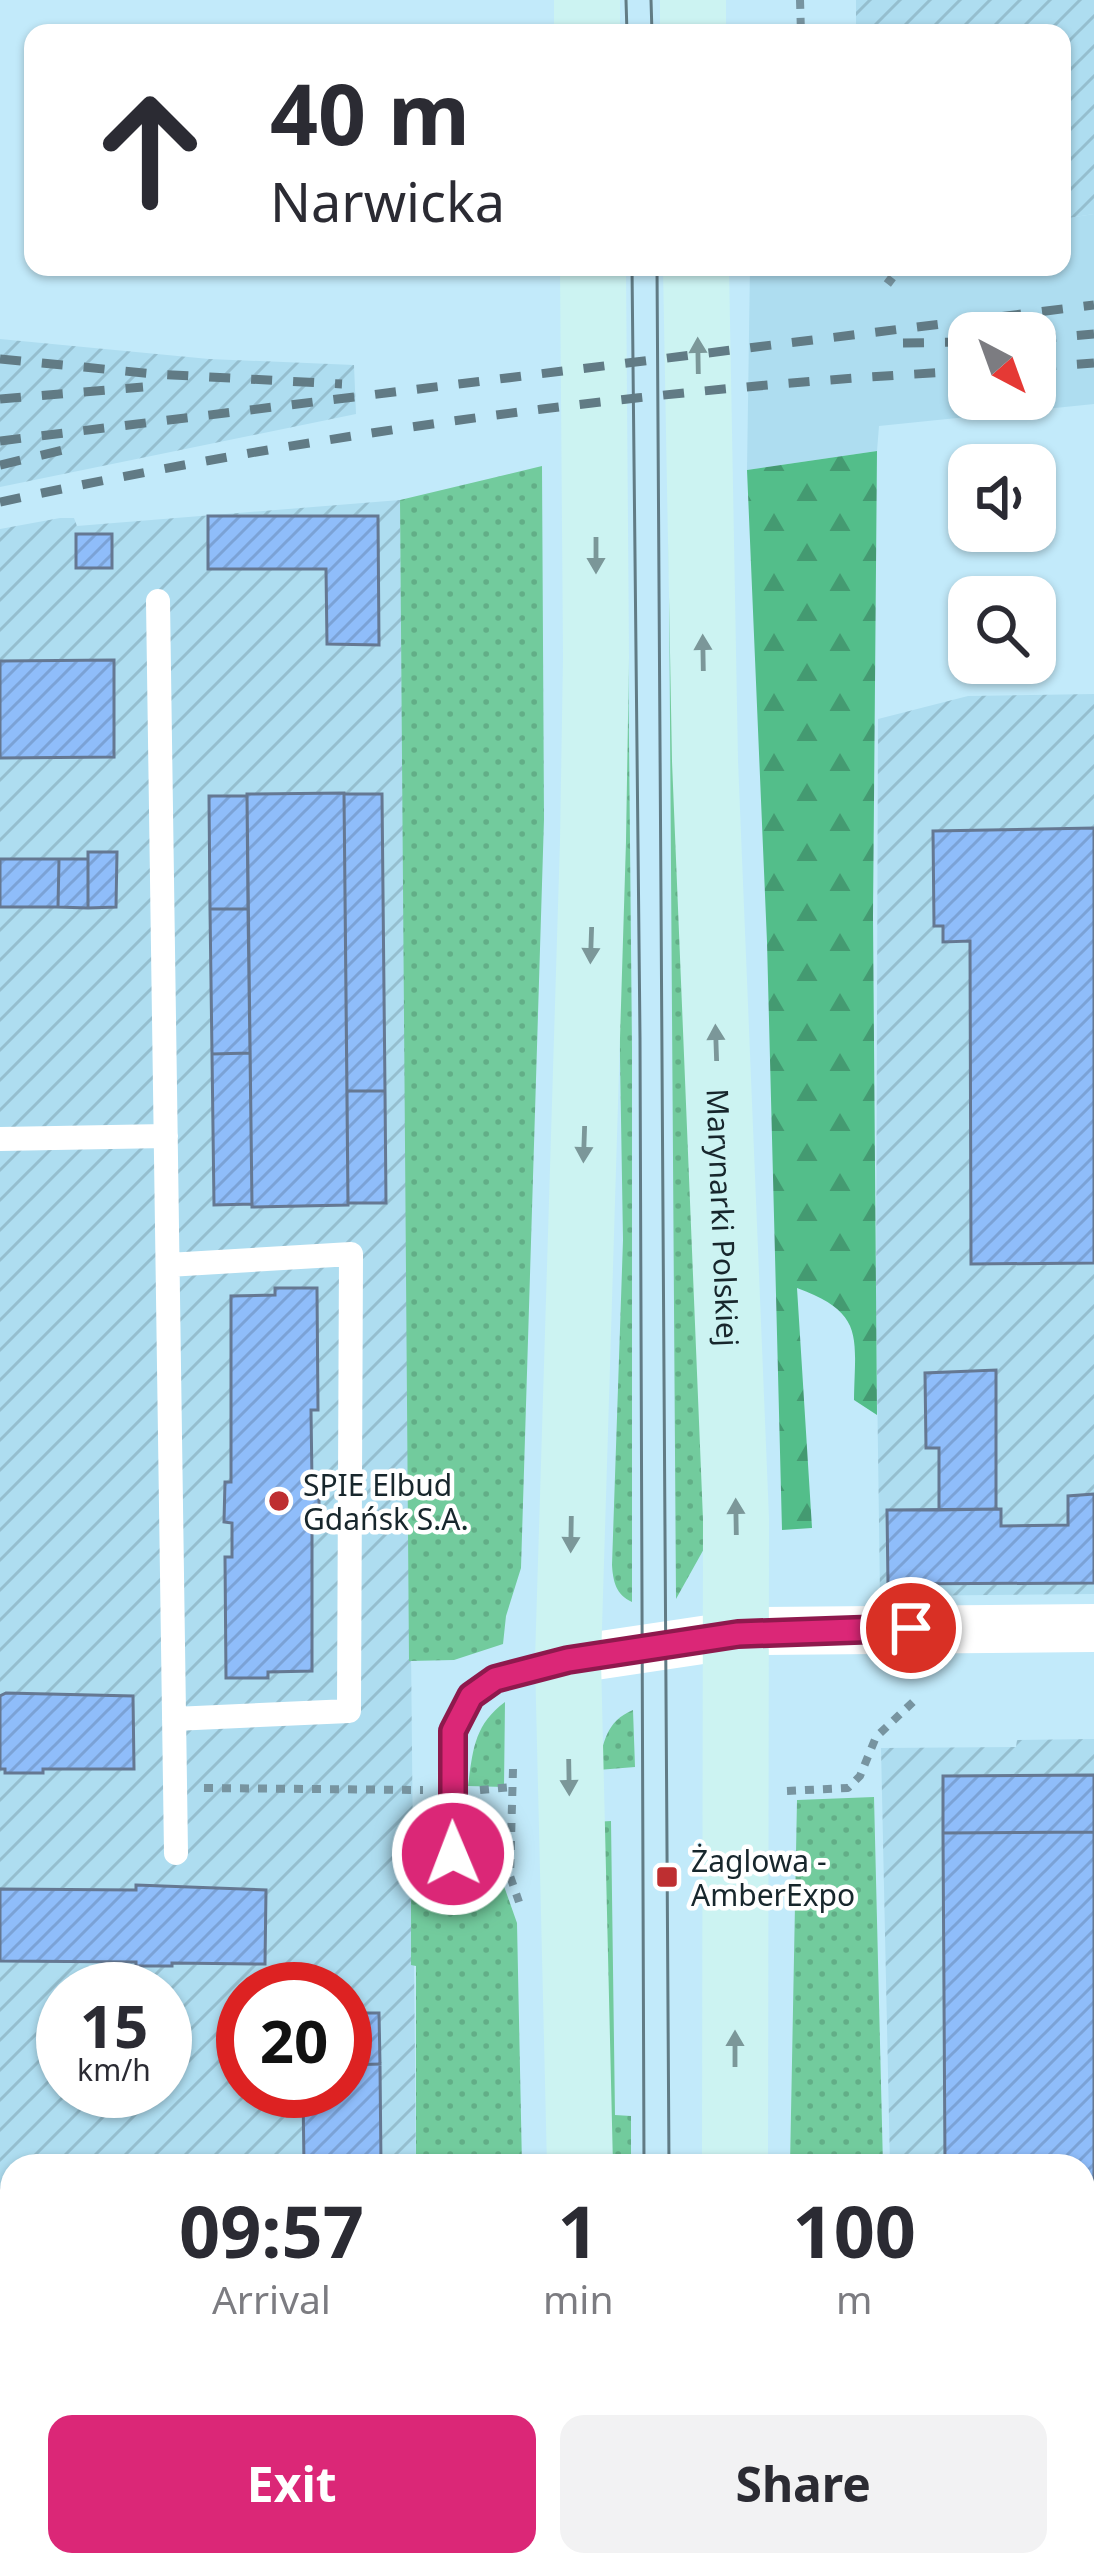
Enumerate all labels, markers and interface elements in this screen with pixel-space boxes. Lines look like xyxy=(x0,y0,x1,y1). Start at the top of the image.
text: 40 m xyxy=(270,55,470,170)
icon: ahead xyxy=(72,72,228,228)
text: Narwicka xyxy=(270,164,505,238)
north arrow xyxy=(948,312,1056,420)
map controls xyxy=(948,312,1056,684)
one-way arrow xyxy=(688,336,707,374)
button: sound xyxy=(948,444,1056,552)
one-way arrow xyxy=(586,537,605,575)
button: search xyxy=(948,576,1056,684)
one-way arrow xyxy=(694,633,713,671)
one-way arrow xyxy=(581,927,600,965)
one-way arrow xyxy=(707,1023,726,1061)
street label: Marynarki Polskiej xyxy=(698,1088,749,1347)
one-way arrow xyxy=(575,1126,594,1164)
place label: SPIE Elbud Gdańsk S.A. xyxy=(303,1464,469,1539)
marker: SPIE Elbud Gdańsk S.A. xyxy=(266,1488,292,1514)
one-way arrow xyxy=(727,1497,746,1535)
one-way arrow xyxy=(562,1516,581,1554)
pin xyxy=(860,1577,962,1679)
icon: arrive xyxy=(878,1595,944,1661)
one-way arrow xyxy=(560,1759,579,1797)
position arrow xyxy=(390,1791,516,1917)
place label: Żaglowa - AmberExpo xyxy=(691,1840,855,1915)
marker: Żaglowa - AmberExpo xyxy=(654,1864,680,1890)
speed limit sign: 20 xyxy=(216,1962,372,2118)
text: 15 xyxy=(80,1984,148,2066)
one-way arrow xyxy=(726,2029,745,2067)
text: km/h xyxy=(77,2049,151,2090)
text: 09:57 xyxy=(179,2181,364,2279)
text: 1 xyxy=(558,2181,599,2279)
text: 100 xyxy=(792,2181,916,2279)
text: Arrival xyxy=(212,2272,331,2325)
text: min xyxy=(543,2272,614,2325)
text: m xyxy=(836,2272,872,2325)
button: Exit xyxy=(48,2415,536,2553)
button: Share xyxy=(560,2415,1047,2553)

